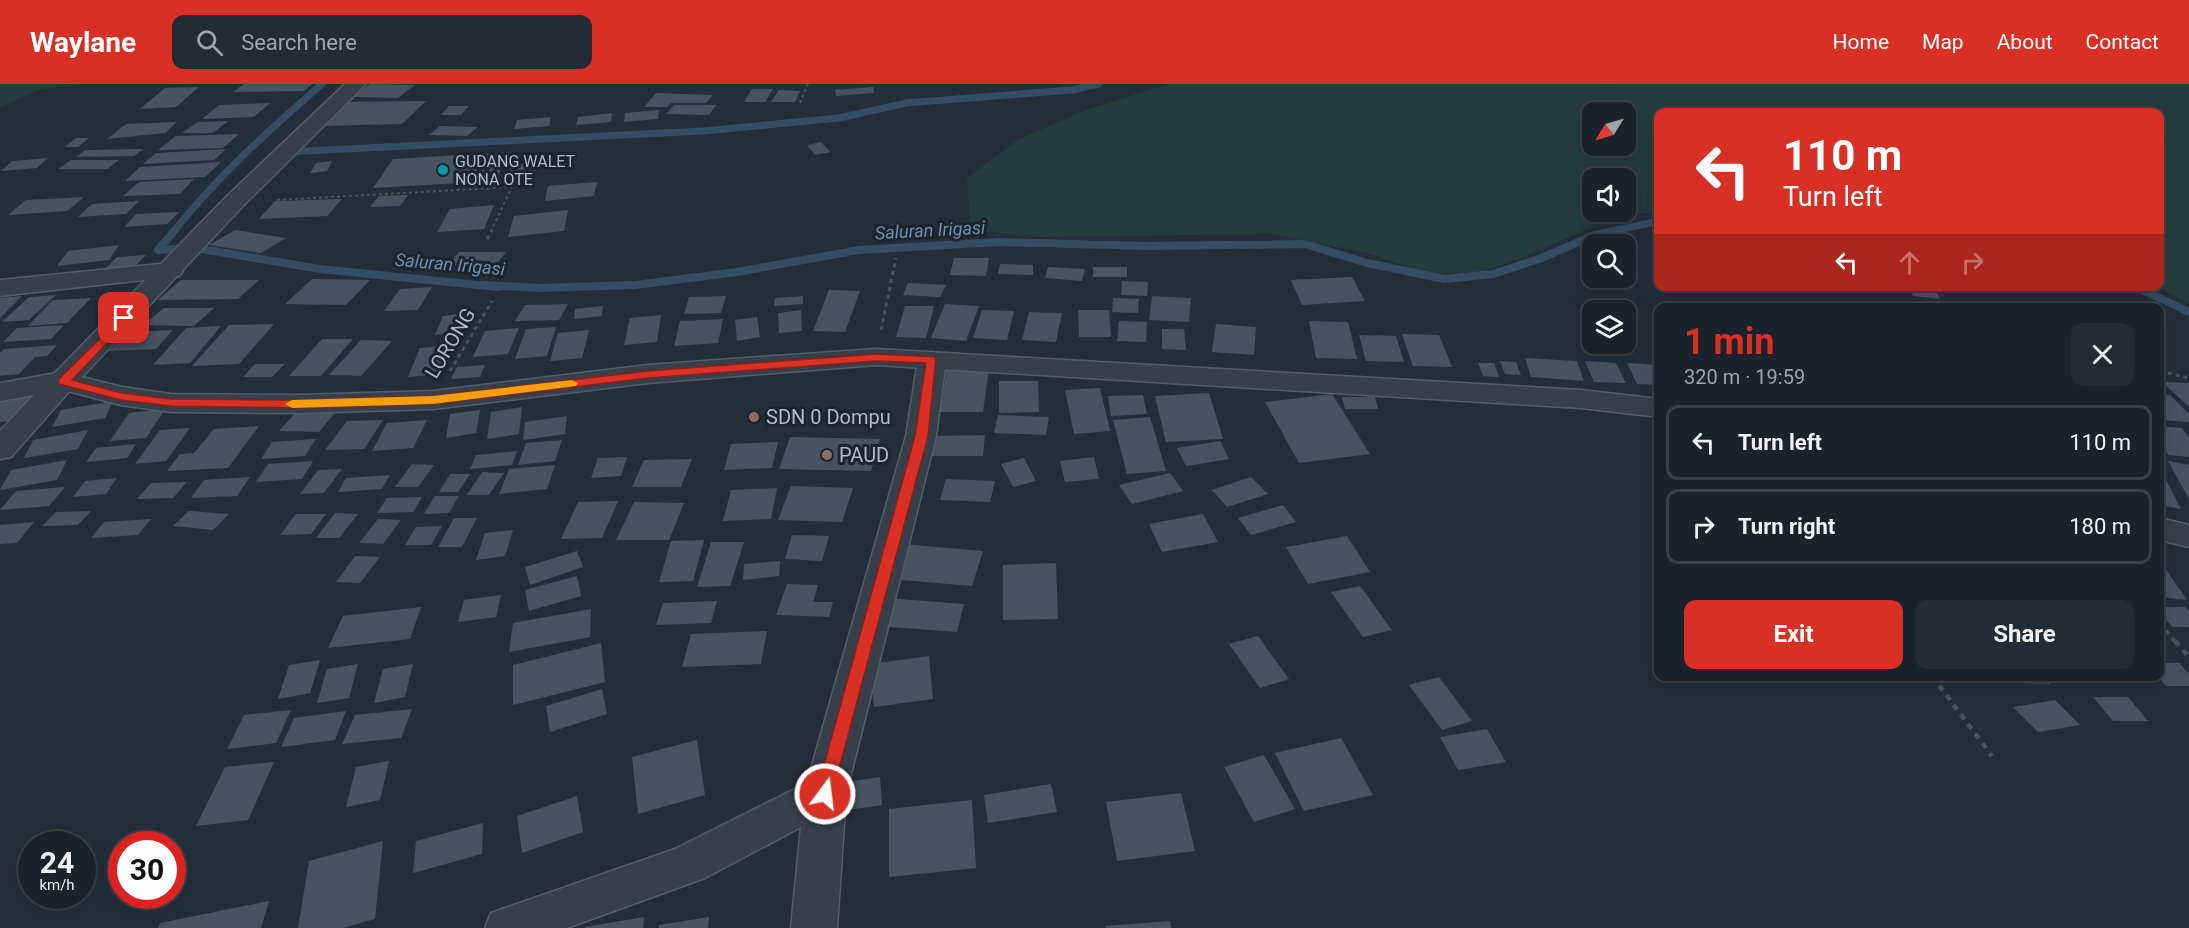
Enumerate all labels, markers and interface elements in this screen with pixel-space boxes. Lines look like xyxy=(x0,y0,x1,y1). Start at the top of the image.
search box xyxy=(172,15,592,69)
text: Waylane xyxy=(30,26,136,59)
icon: search xyxy=(193,26,226,59)
text: Search here xyxy=(241,30,357,55)
text: Home xyxy=(1833,30,1889,54)
text: Map xyxy=(1922,30,1964,54)
text: About xyxy=(1997,30,2053,54)
text: Contact xyxy=(2086,30,2159,54)
north arrow xyxy=(1582,102,1636,156)
map controls xyxy=(1582,102,1636,354)
text: 110 m xyxy=(1783,131,1902,180)
icon: left xyxy=(1684,132,1762,210)
place label: GUDANG WALET NONA OTE xyxy=(455,152,575,189)
marker: GUDANG WALET NONA OTE xyxy=(436,163,450,177)
button: sound xyxy=(1582,168,1636,222)
text: Turn left xyxy=(1783,181,1883,213)
water label: Saluran Irigasi xyxy=(874,217,986,243)
button: search xyxy=(1582,234,1636,288)
icon: left xyxy=(1830,246,1863,279)
icon: ahead xyxy=(1893,246,1926,279)
icon: right xyxy=(1956,246,1989,279)
water label: Saluran Irigasi xyxy=(394,249,507,279)
pin xyxy=(98,292,149,343)
button: layers xyxy=(1582,300,1636,354)
icon: arrive xyxy=(107,301,140,334)
street label: LORONG xyxy=(420,303,480,383)
text: 1 min xyxy=(1684,321,1775,363)
button: close xyxy=(2071,323,2134,386)
text: 320 m · 19:59 xyxy=(1684,365,1805,389)
place label: SDN 0 Dompu xyxy=(766,405,891,429)
marker: SDN 0 Dompu xyxy=(747,410,761,424)
icon: left xyxy=(1687,426,1720,459)
text: Turn left xyxy=(1738,430,1822,455)
text: 110 m xyxy=(2069,430,2131,455)
place label: PAUD xyxy=(839,443,889,467)
marker: PAUD xyxy=(820,448,834,462)
icon: right xyxy=(1687,510,1720,543)
text: Turn right xyxy=(1738,514,1835,539)
text: 180 m xyxy=(2069,514,2131,539)
button: Exit xyxy=(1684,600,1903,669)
button: Share xyxy=(1915,600,2134,669)
position arrow xyxy=(793,762,857,826)
speed limit sign: 30 xyxy=(108,831,186,909)
text: 24 xyxy=(40,845,74,880)
text: km/h xyxy=(39,876,75,894)

